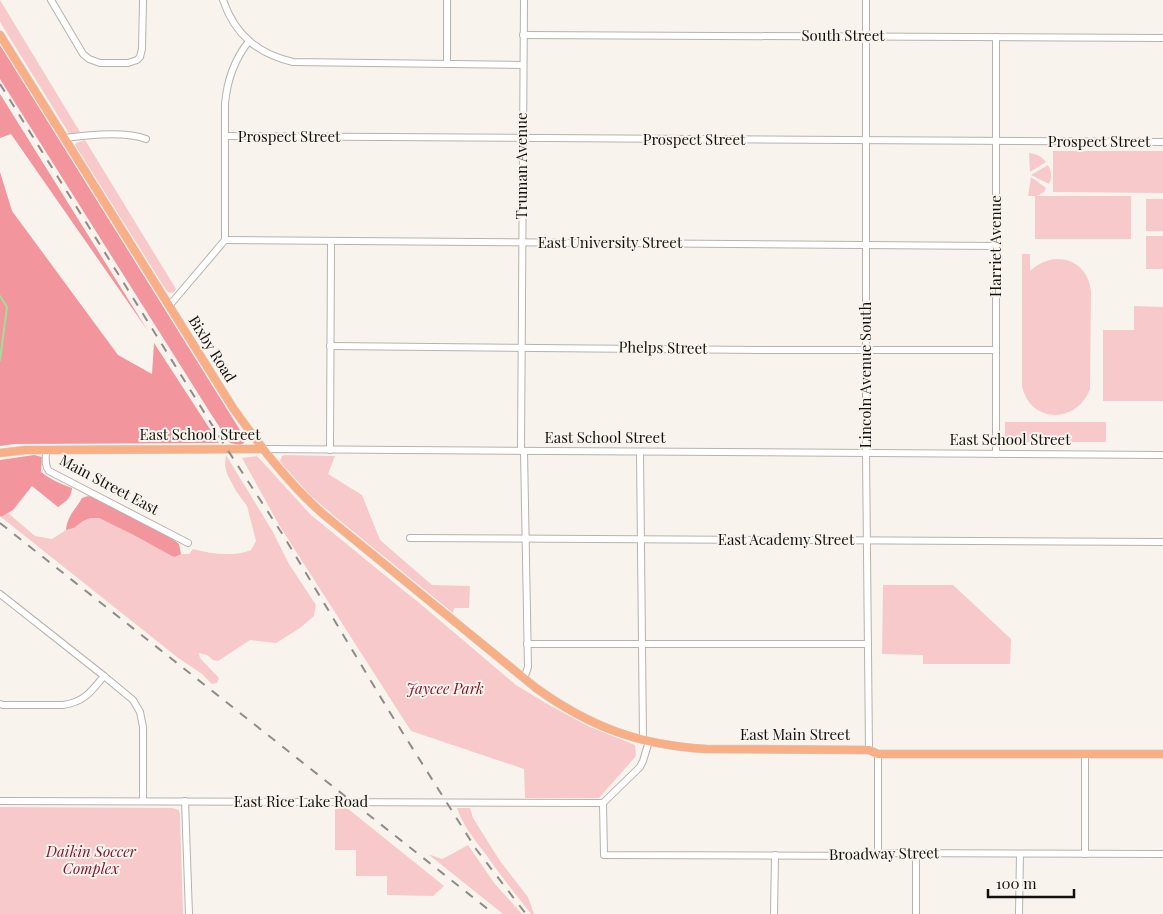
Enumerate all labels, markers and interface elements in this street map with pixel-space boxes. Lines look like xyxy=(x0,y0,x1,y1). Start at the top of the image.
street label: South Street xyxy=(801,25,885,45)
street label: Truman Avenue xyxy=(511,112,531,220)
street label: Prospect Street xyxy=(238,126,341,146)
street label: Prospect Street xyxy=(643,129,746,149)
street label: Prospect Street xyxy=(1048,131,1151,151)
street label: Harriet Avenue xyxy=(985,195,1005,297)
street label: East University Street xyxy=(538,232,683,252)
street label: Lincoln Avenue South xyxy=(855,302,875,448)
street label: Bixby Road xyxy=(185,311,241,386)
street label: Phelps Street xyxy=(618,336,708,358)
street label: East School Street xyxy=(140,424,261,444)
street label: East School Street xyxy=(545,427,666,447)
street label: East School Street xyxy=(950,429,1071,449)
street label: Main Street East xyxy=(56,449,163,519)
street label: East Academy Street xyxy=(718,529,855,549)
park label: Jaycee Park xyxy=(406,678,484,698)
street label: East Main Street xyxy=(740,724,851,744)
street label: East Rice Lake Road xyxy=(234,791,368,811)
park label: Daikin Soccer Complex xyxy=(45,841,137,878)
street label: Broadway Street xyxy=(829,842,940,864)
scale bar xyxy=(988,866,1074,898)
text: 100 m xyxy=(996,873,1037,893)

